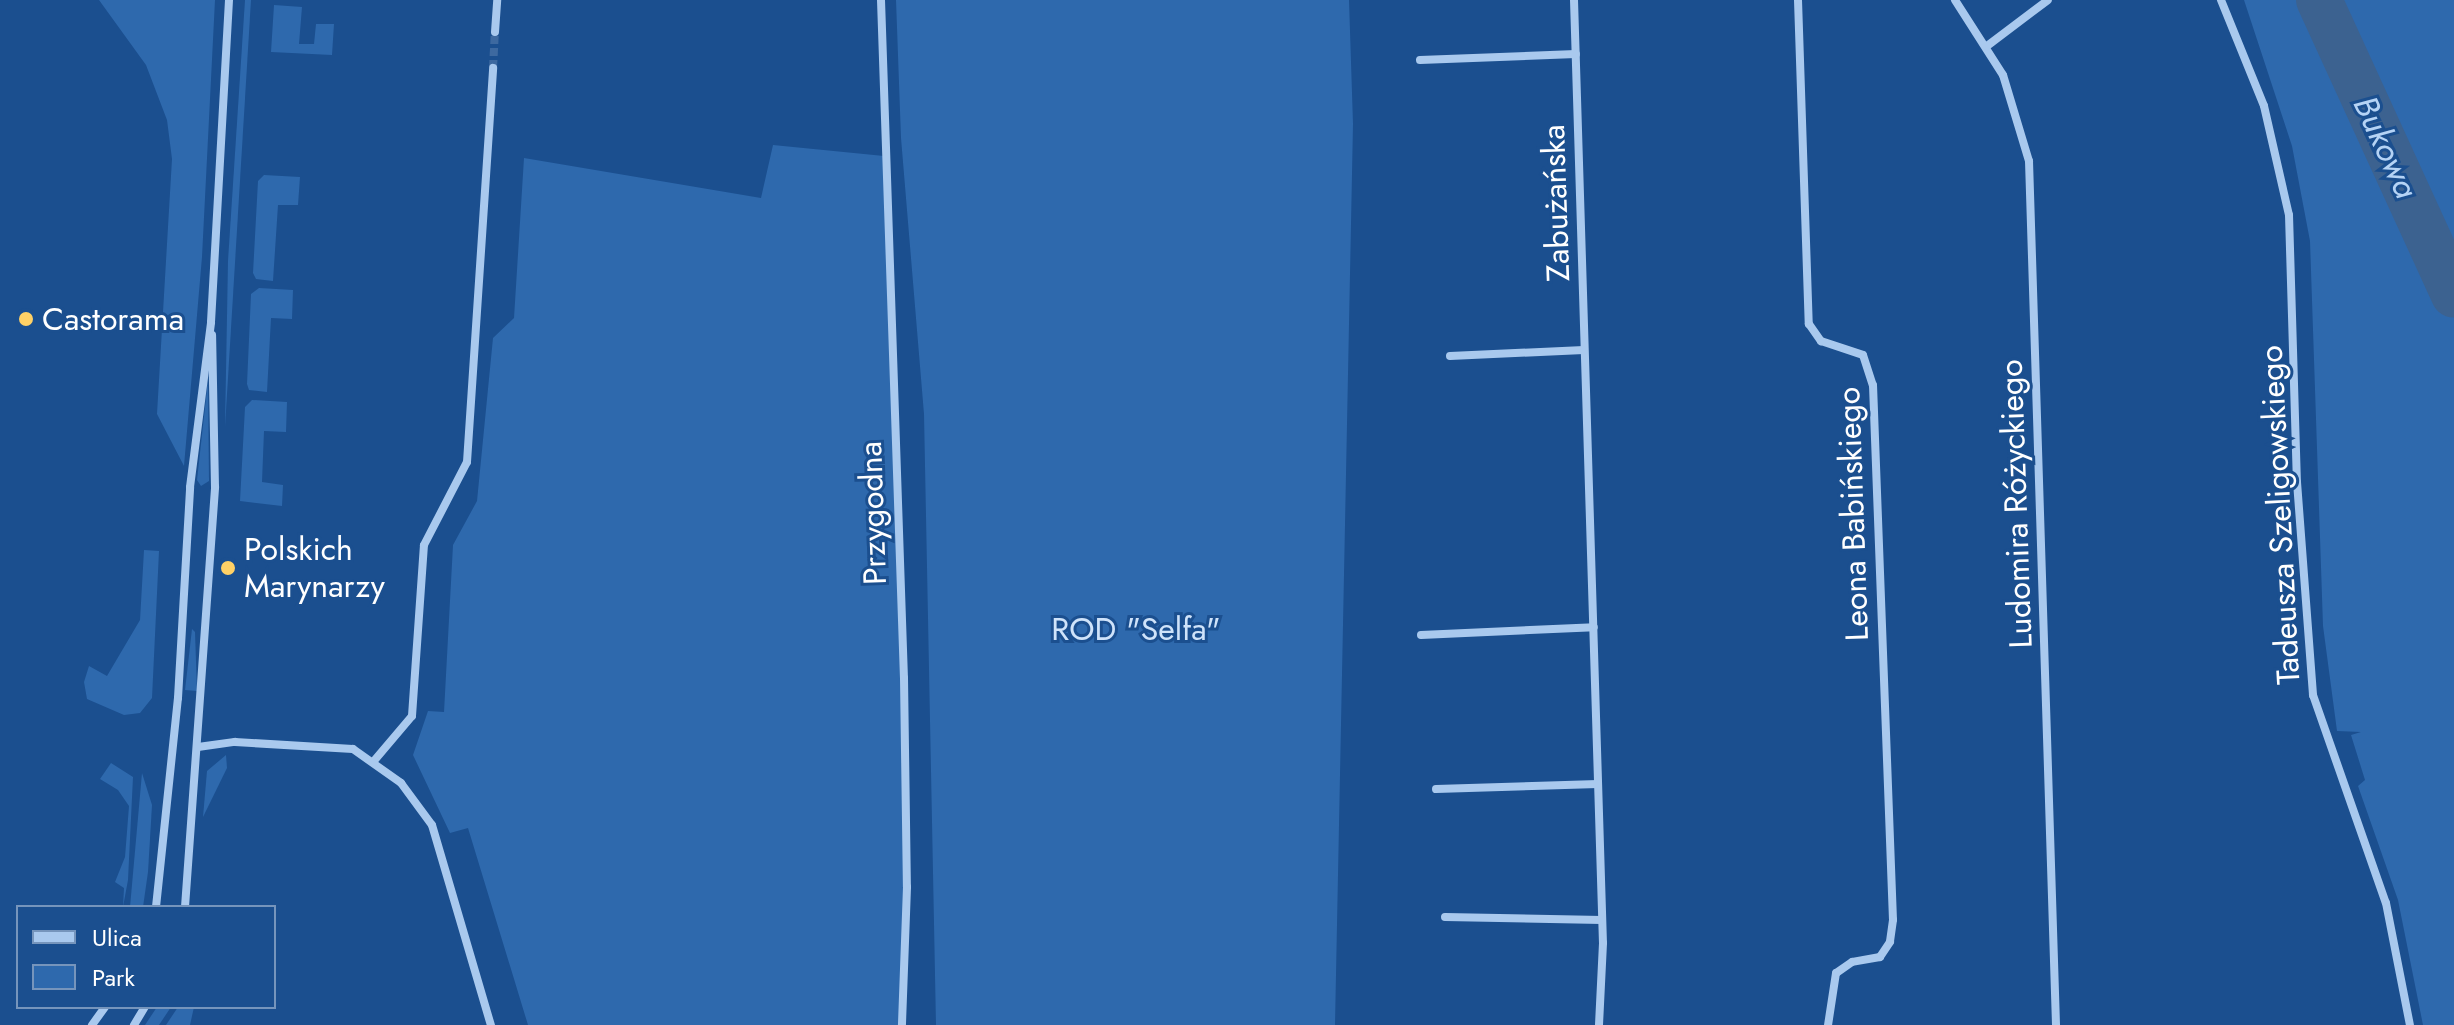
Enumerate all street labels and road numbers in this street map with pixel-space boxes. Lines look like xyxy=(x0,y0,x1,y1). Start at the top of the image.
street label: Zabużańska xyxy=(1534,124,1578,282)
street label: Tadeusza Szeligowskiego xyxy=(2252,344,2308,686)
street label: Ludomira Różyckiego xyxy=(1992,359,2040,649)
street label: Leona Babińskiego xyxy=(1829,386,1877,642)
street label: Przygodna xyxy=(851,440,895,586)

